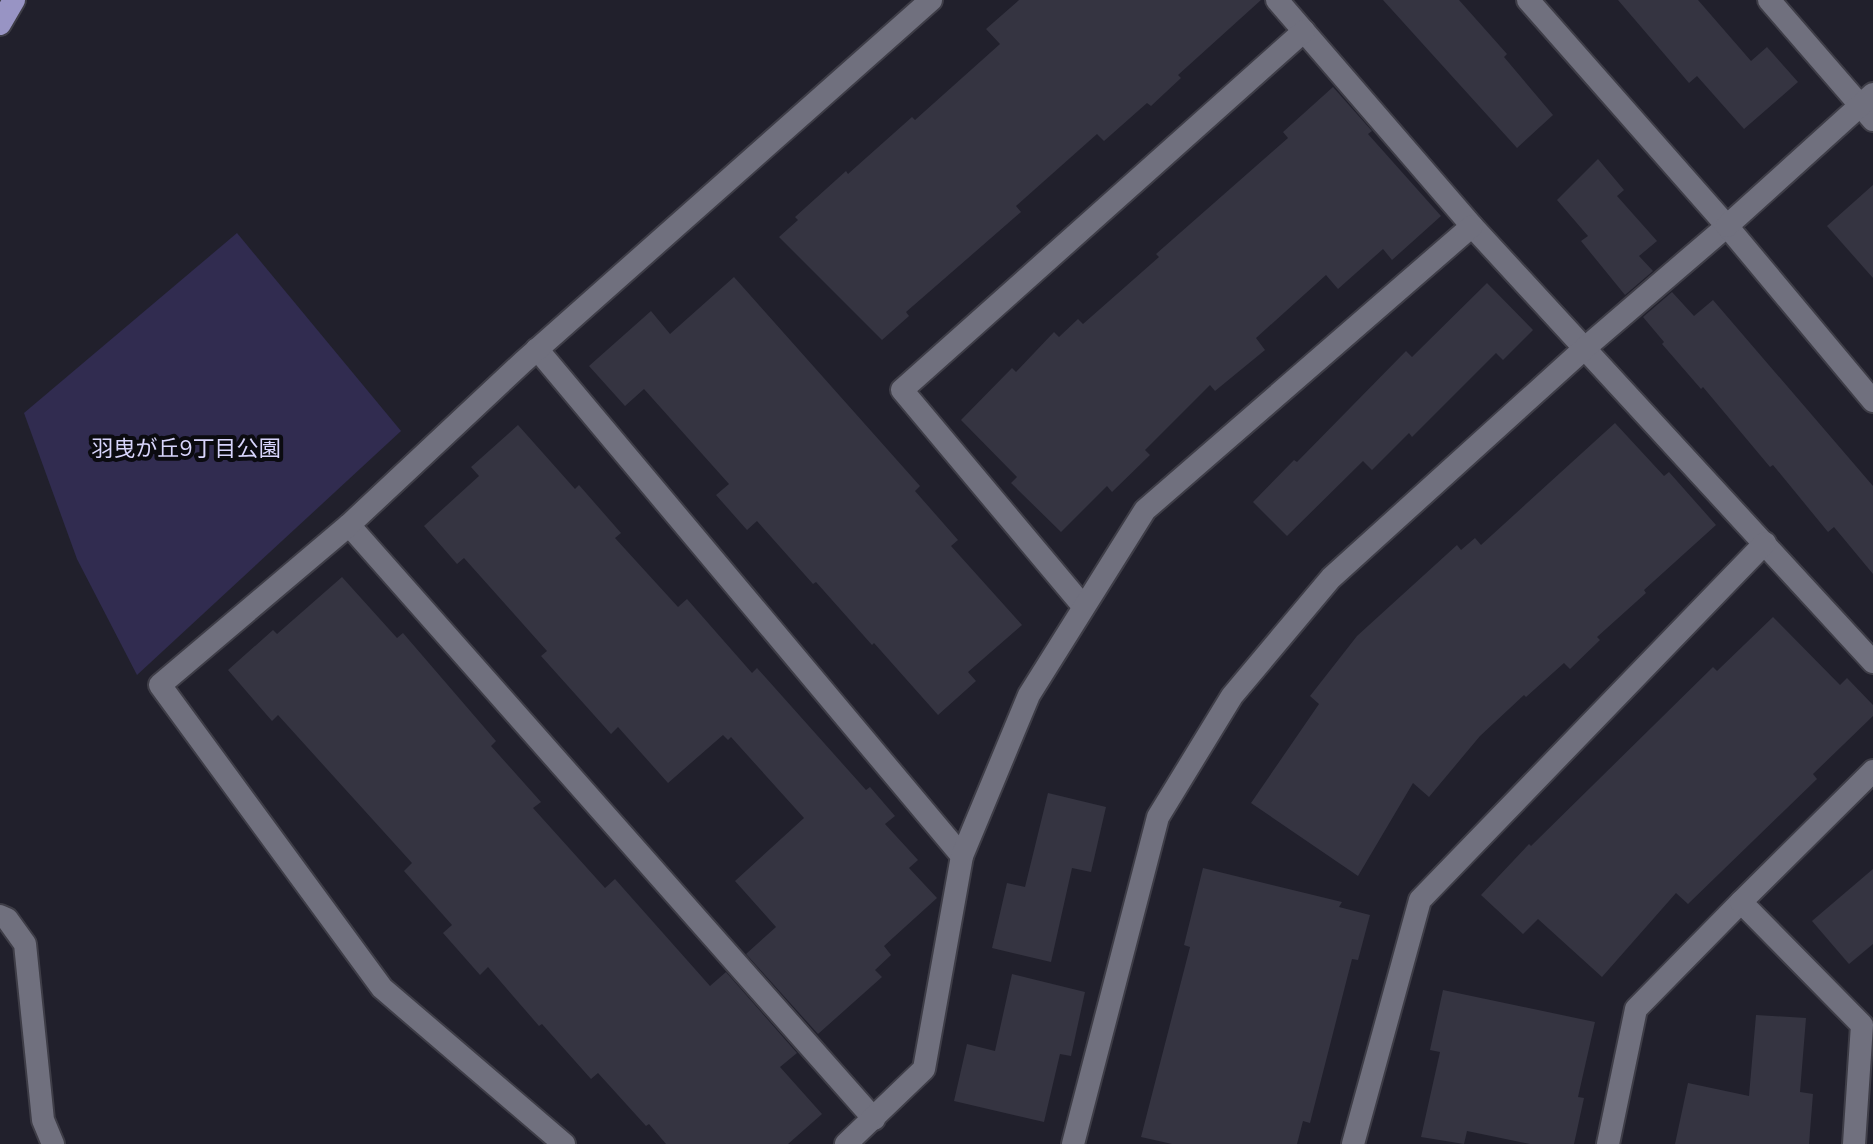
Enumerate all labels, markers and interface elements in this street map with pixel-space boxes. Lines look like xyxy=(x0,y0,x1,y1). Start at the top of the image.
park label: 羽曳が丘9丁目公園 xyxy=(91,434,281,464)

